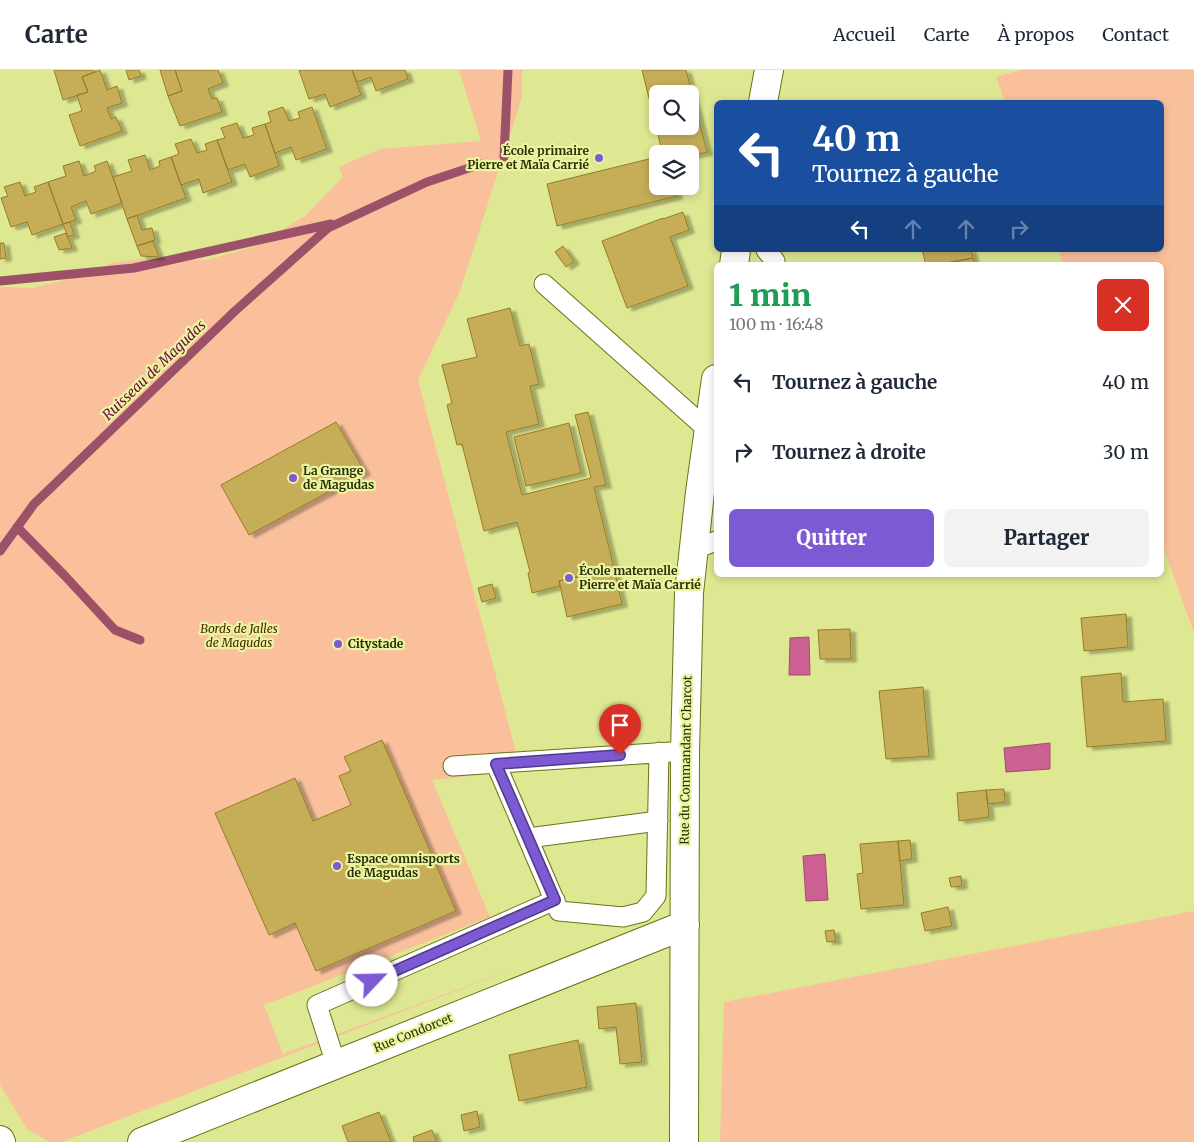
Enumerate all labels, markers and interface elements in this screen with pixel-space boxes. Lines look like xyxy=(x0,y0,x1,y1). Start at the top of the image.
text: Carte xyxy=(25,19,88,50)
text: Accueil xyxy=(833,23,896,46)
text: Carte xyxy=(924,23,969,46)
text: À propos xyxy=(997,23,1074,46)
text: Contact xyxy=(1102,23,1169,46)
map controls xyxy=(649,85,699,195)
button: search xyxy=(649,85,699,135)
text: 40 m xyxy=(812,117,900,161)
icon: left xyxy=(729,120,794,185)
place label: École primaire Pierre et Maïa Carrié xyxy=(467,142,589,172)
button: layers xyxy=(649,145,699,195)
marker: École primaire Pierre et Maïa Carrié xyxy=(593,152,605,164)
text: Tournez à gauche xyxy=(812,160,999,188)
icon: left xyxy=(846,215,874,243)
icon: ahead xyxy=(899,215,927,243)
icon: ahead xyxy=(952,215,980,243)
icon: right xyxy=(1005,215,1033,243)
text: 1 min xyxy=(729,276,811,314)
button: close xyxy=(1097,279,1149,331)
text: 100 m · 16:48 xyxy=(729,314,824,334)
water label: Ruisseau de Magudas xyxy=(99,316,210,424)
icon: left xyxy=(729,368,757,396)
text: Tournez à gauche xyxy=(772,370,937,394)
text: 40 m xyxy=(1102,370,1149,394)
icon: right xyxy=(729,438,757,466)
text: Tournez à droite xyxy=(772,440,926,464)
text: 30 m xyxy=(1103,440,1149,464)
place label: La Grange de Magudas xyxy=(303,463,374,492)
marker: La Grange de Magudas xyxy=(287,472,299,484)
button: Quitter xyxy=(729,509,934,567)
button: Partager xyxy=(944,509,1149,567)
place label: École maternelle Pierre et Maïa Carrié xyxy=(579,562,701,592)
marker: École maternelle Pierre et Maïa Carrié xyxy=(563,572,575,584)
park label: Bords de Jalles de Magudas xyxy=(200,621,278,650)
place label: Citystade xyxy=(348,636,404,651)
marker: Citystade xyxy=(332,638,344,650)
street label: Rue du Commandant Charcot xyxy=(677,675,694,845)
pin xyxy=(599,704,641,755)
icon: arrive xyxy=(606,711,634,739)
place label: Espace omnisports de Magudas xyxy=(347,851,460,880)
marker: Espace omnisports de Magudas xyxy=(331,860,343,872)
position arrow xyxy=(345,954,397,1006)
street label: Rue Condorcet xyxy=(371,1010,455,1055)

